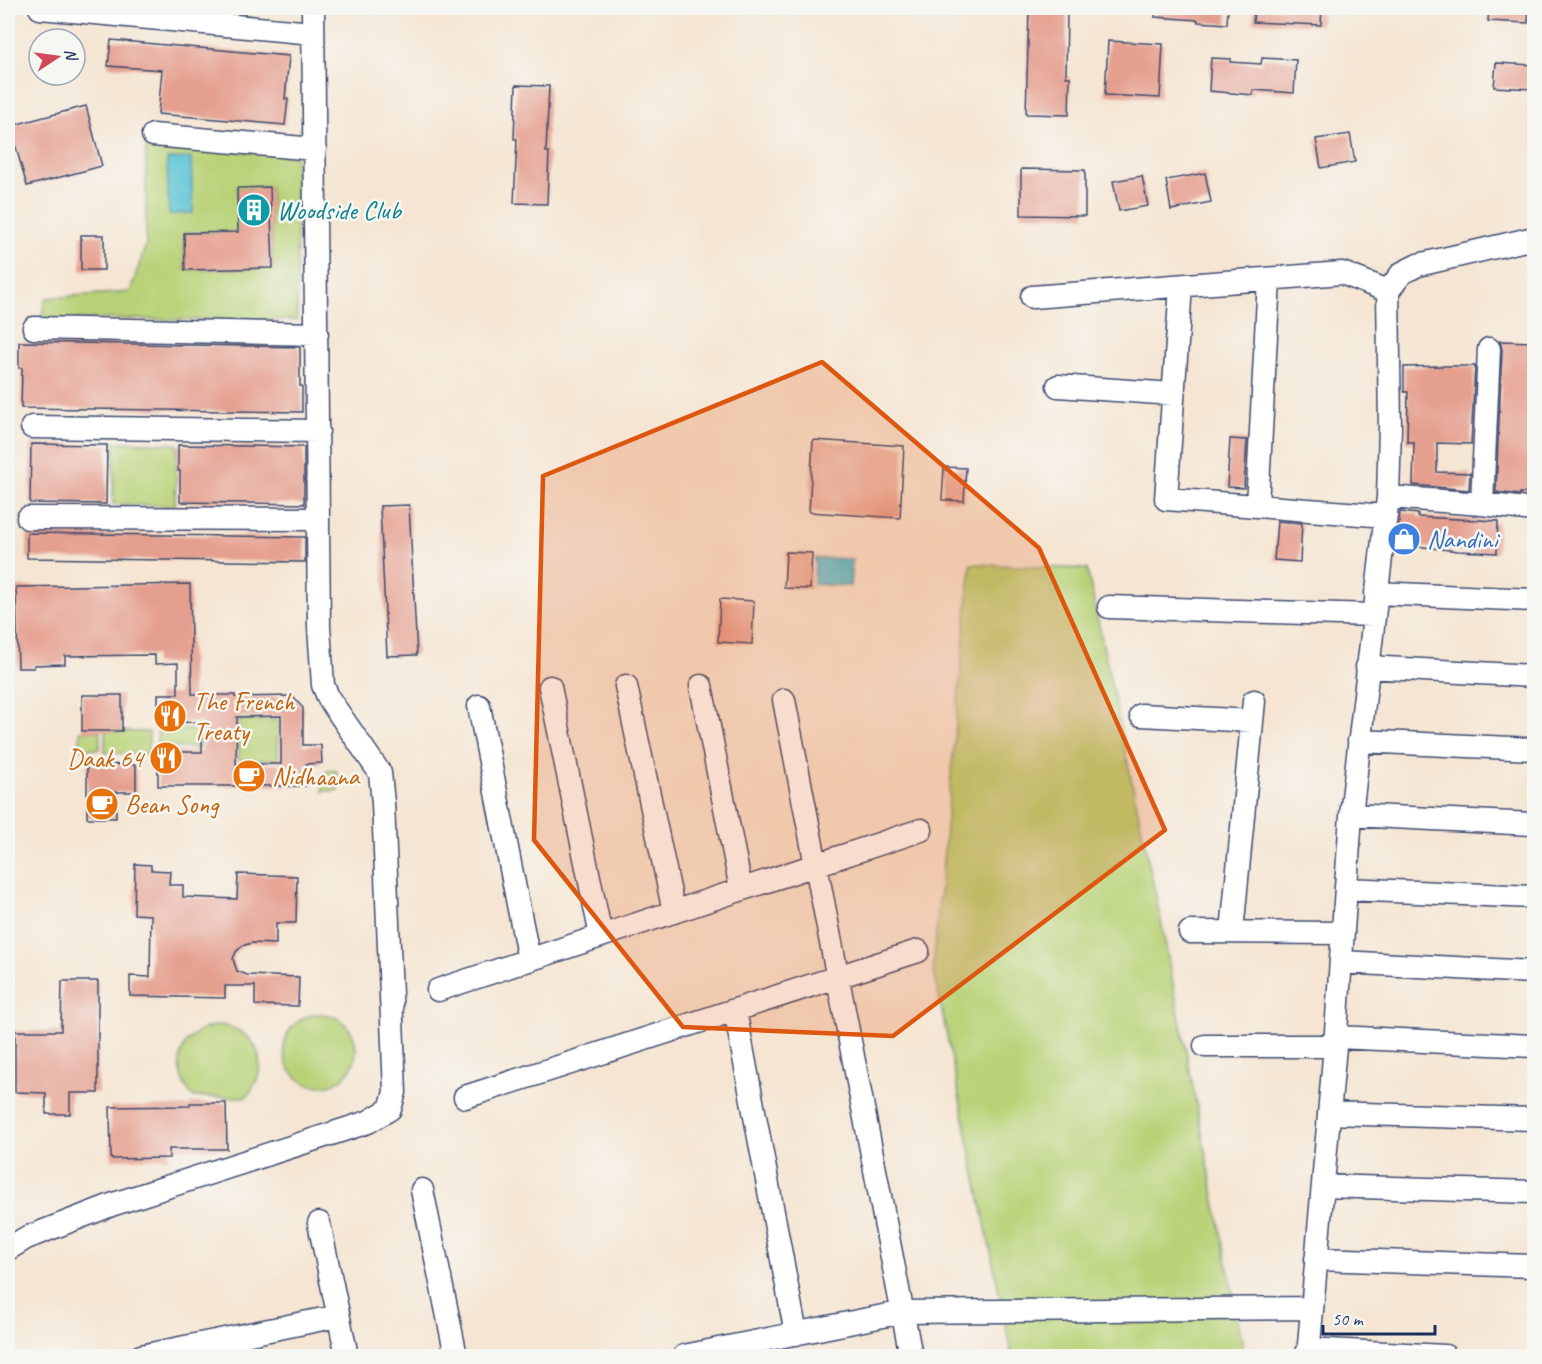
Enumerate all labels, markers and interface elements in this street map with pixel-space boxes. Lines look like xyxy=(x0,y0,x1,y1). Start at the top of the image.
north arrow xyxy=(27,27,87,87)
text: N xyxy=(60,47,82,64)
building icon: Woodside Club xyxy=(236,192,272,228)
place label: Woodside Club xyxy=(277,194,402,227)
shop icon: Nandini xyxy=(1386,521,1422,557)
place label: Nandini xyxy=(1427,523,1500,556)
place label: The French Treaty xyxy=(193,685,296,748)
restaurant icon: The French Treaty xyxy=(152,698,188,734)
restaurant icon: Daak 64 xyxy=(148,740,184,776)
place label: Daak 64 xyxy=(67,742,145,775)
cafe icon: Nidhaana xyxy=(231,758,267,794)
place label: Nidhaana xyxy=(272,760,361,793)
cafe icon: Bean Song xyxy=(84,786,120,822)
place label: Bean Song xyxy=(125,788,220,821)
scale bar xyxy=(1323,1298,1436,1336)
text: 50 m xyxy=(1332,1308,1365,1330)

